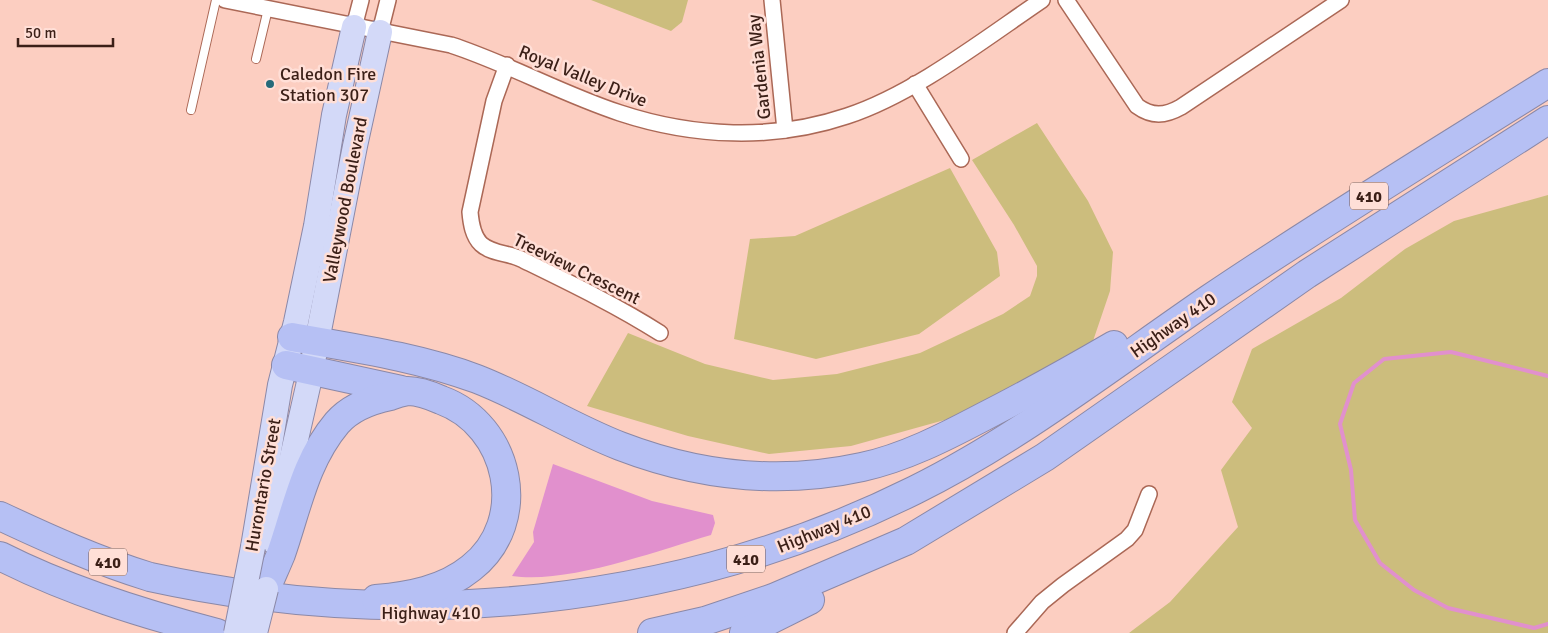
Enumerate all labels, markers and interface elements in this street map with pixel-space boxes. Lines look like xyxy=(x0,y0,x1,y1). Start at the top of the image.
street label: Gardenia Way xyxy=(742,13,775,121)
scale bar xyxy=(18,15,112,47)
text: 50 m xyxy=(25,24,56,42)
street label: Royal Valley Drive xyxy=(516,40,650,112)
place label: Caledon Fire Station 307 xyxy=(280,63,376,106)
marker: Caledon Fire Station 307 xyxy=(264,78,276,90)
street label: Valleywood Boulevard xyxy=(318,115,372,285)
road number: 410 xyxy=(1350,182,1388,210)
street label: Treeview Crescent xyxy=(510,229,644,309)
street label: Highway 410 xyxy=(1126,288,1220,362)
street label: Hurontario Street xyxy=(240,417,286,553)
street label: Highway 410 xyxy=(774,500,874,558)
road number: 410 xyxy=(727,546,765,572)
road number: 410 xyxy=(89,548,127,576)
street label: Highway 410 xyxy=(381,602,481,624)

